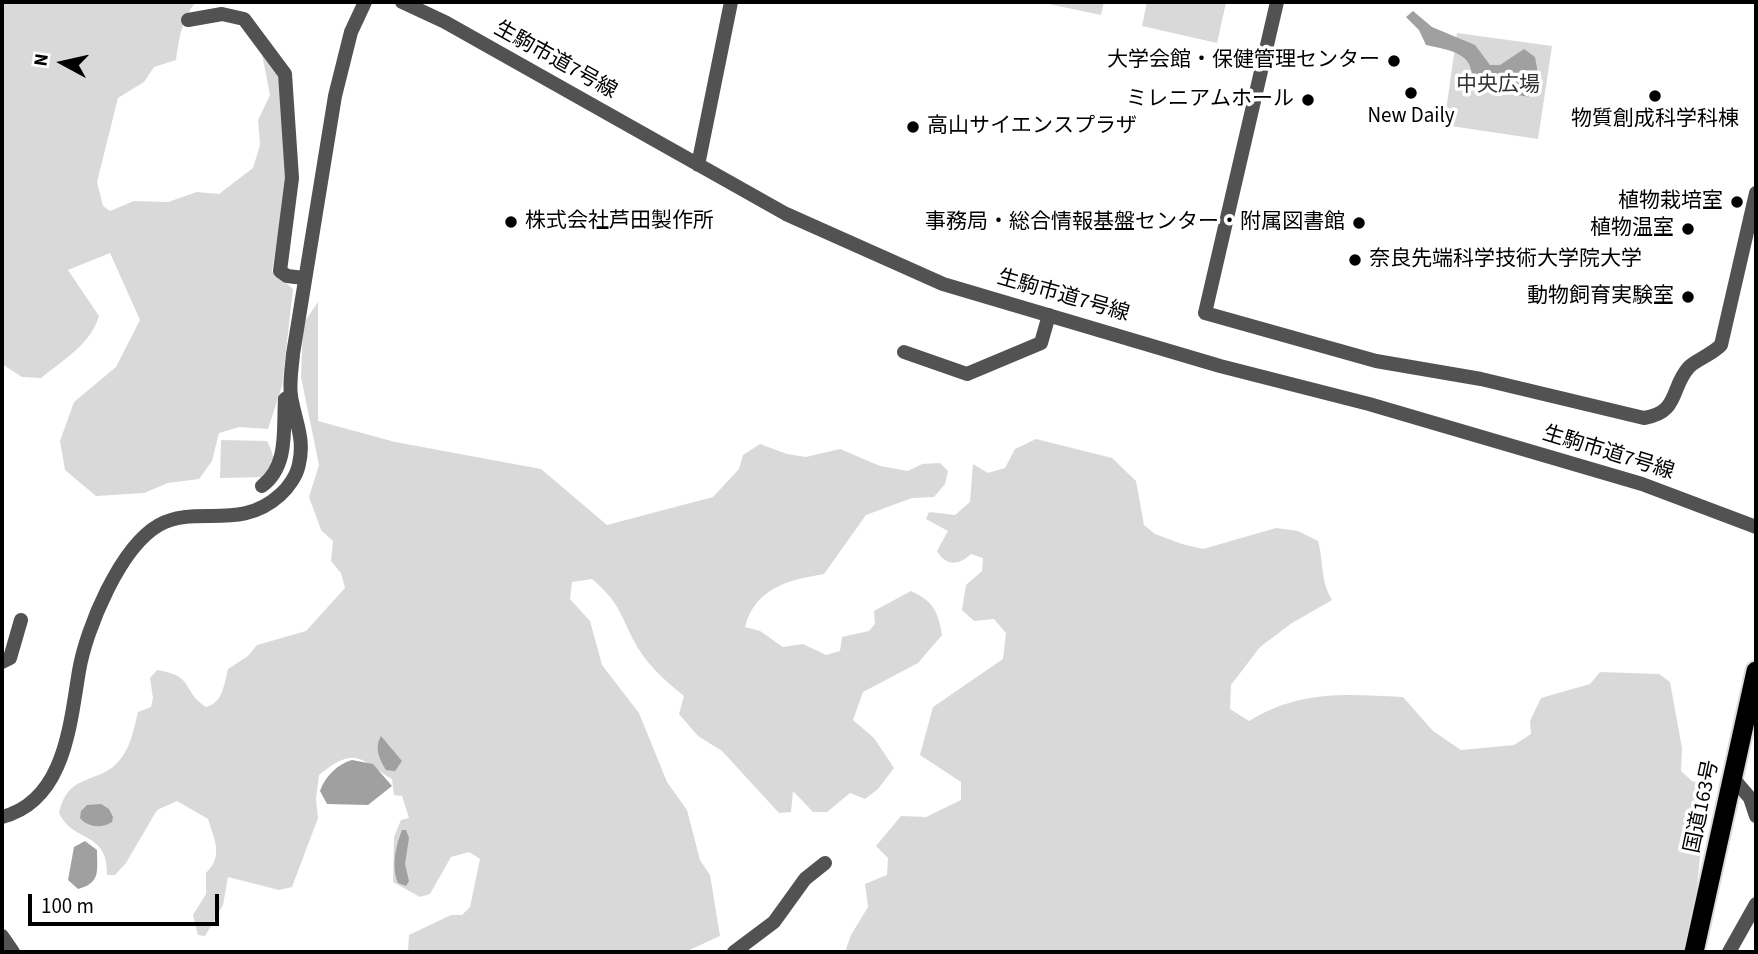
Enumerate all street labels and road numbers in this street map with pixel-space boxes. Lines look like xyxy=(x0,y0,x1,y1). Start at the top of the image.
street label: 生駒市道7号線 xyxy=(489,17,621,105)
street label: 生駒市道7号線 xyxy=(994,266,1132,328)
street label: 生駒市道7号線 xyxy=(1539,422,1677,486)
street label: 国道163号 xyxy=(1681,758,1725,856)

